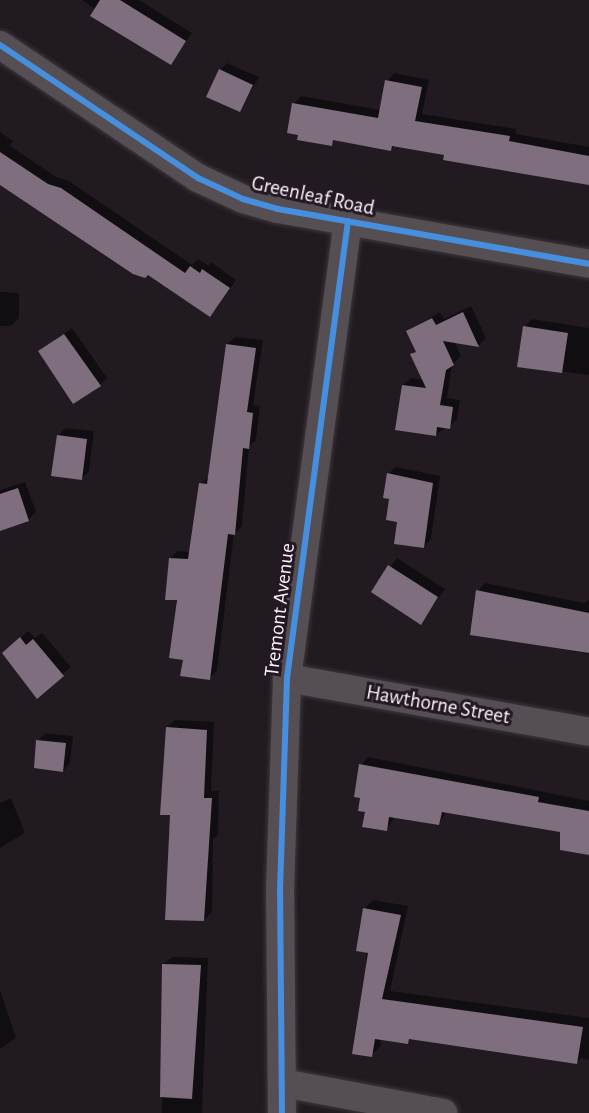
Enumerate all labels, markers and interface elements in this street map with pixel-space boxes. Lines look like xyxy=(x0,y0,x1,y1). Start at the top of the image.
street label: Greenleaf Road xyxy=(249,171,377,221)
street label: Tremont Avenue xyxy=(259,542,301,678)
street label: Hawthorne Street xyxy=(364,680,512,730)

